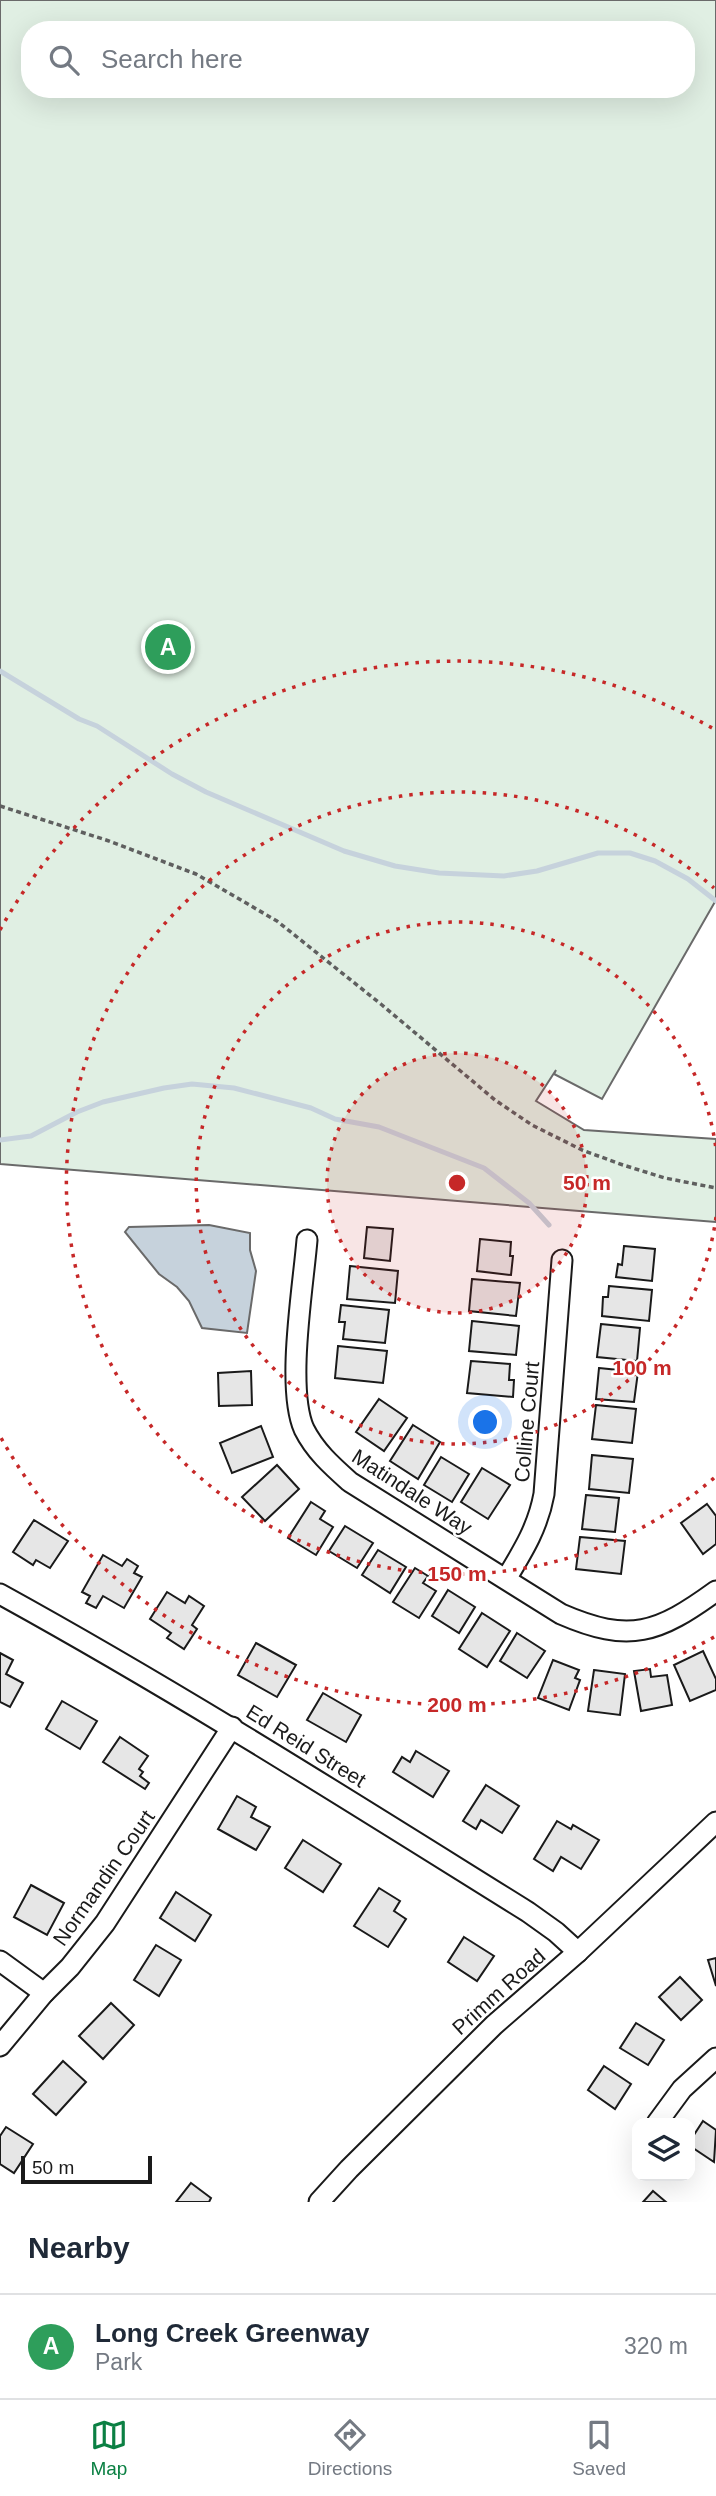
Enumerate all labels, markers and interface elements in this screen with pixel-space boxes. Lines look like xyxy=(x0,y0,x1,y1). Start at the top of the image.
search box xyxy=(21,21,695,98)
icon: search xyxy=(45,41,83,79)
text: Search here xyxy=(101,44,243,74)
pin: A xyxy=(145,621,191,673)
centre of rings xyxy=(445,1171,469,1195)
text: 50 m xyxy=(563,1171,611,1194)
text: 100 m xyxy=(612,1356,672,1379)
street label: Colline Court xyxy=(510,1360,543,1483)
your location xyxy=(468,1405,502,1439)
street label: Matindale Way xyxy=(348,1444,477,1539)
text: 150 m xyxy=(427,1562,487,1585)
text: 200 m xyxy=(427,1693,487,1716)
street label: Ed Reid Street xyxy=(242,1700,370,1792)
street label: Normandin Court xyxy=(48,1805,159,1950)
street label: Primm Road xyxy=(448,1944,550,2039)
map controls xyxy=(632,2118,695,2181)
button: layers xyxy=(632,2118,695,2181)
scale bar xyxy=(21,2153,152,2185)
text: 50 m xyxy=(32,2157,74,2178)
text: Nearby xyxy=(28,2231,130,2264)
text: Long Creek Greenway xyxy=(95,2318,370,2348)
text: A xyxy=(43,2333,59,2359)
text: 320 m xyxy=(624,2333,688,2359)
text: Park xyxy=(95,2349,142,2375)
tab: Map xyxy=(90,2416,128,2480)
tab: Directions xyxy=(308,2416,392,2480)
tab: Saved xyxy=(572,2416,626,2480)

